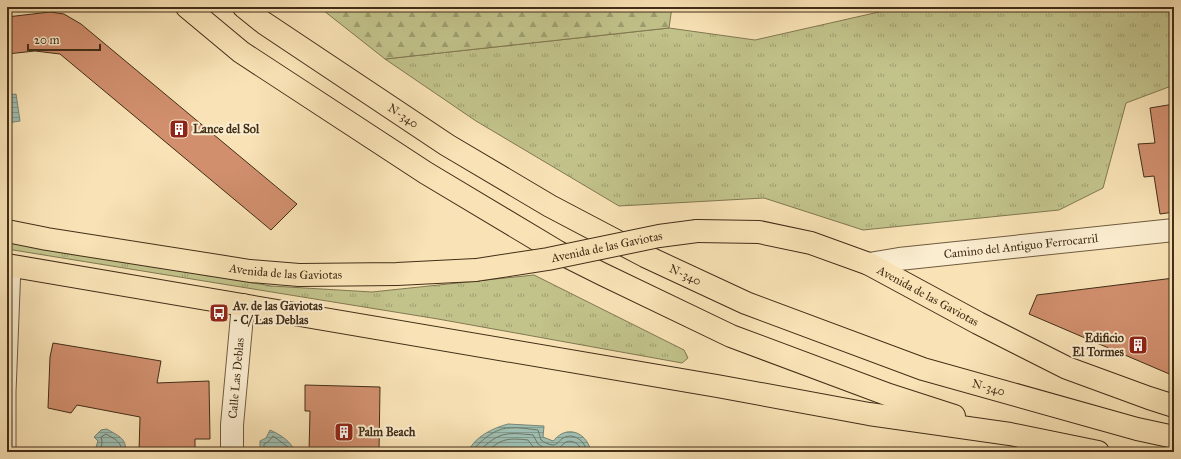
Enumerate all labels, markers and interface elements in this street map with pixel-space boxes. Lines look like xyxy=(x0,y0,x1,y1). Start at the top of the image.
scale bar xyxy=(28,26,100,52)
text: 20 m xyxy=(34,33,60,47)
street label: N-340 xyxy=(385,101,421,131)
building icon: Lance del Sol xyxy=(168,118,190,140)
place label: Lance del Sol xyxy=(193,122,260,136)
street label: Avenida de las Gaviotas xyxy=(549,229,663,265)
street label: Camino del Antiguo Ferrocarril xyxy=(943,231,1100,261)
street label: Avenida de las Gaviotas xyxy=(227,261,342,282)
street label: N-340 xyxy=(667,261,703,288)
street label: Avenida de las Gaviotas xyxy=(874,262,981,329)
place label: Av. de las Gaviotas - C/ Las Deblas xyxy=(232,299,323,327)
bus stop icon: Av. de las Gaviotas - C/ Las Deblas xyxy=(208,302,230,324)
place label: Edificio El Tormes xyxy=(1072,331,1125,359)
building icon: Edificio El Tormes xyxy=(1127,334,1149,356)
street label: Calle Las Deblas xyxy=(226,337,247,419)
street label: N-340 xyxy=(970,376,1007,399)
building icon: Palm Beach xyxy=(333,421,355,443)
place label: Palm Beach xyxy=(358,425,416,439)

